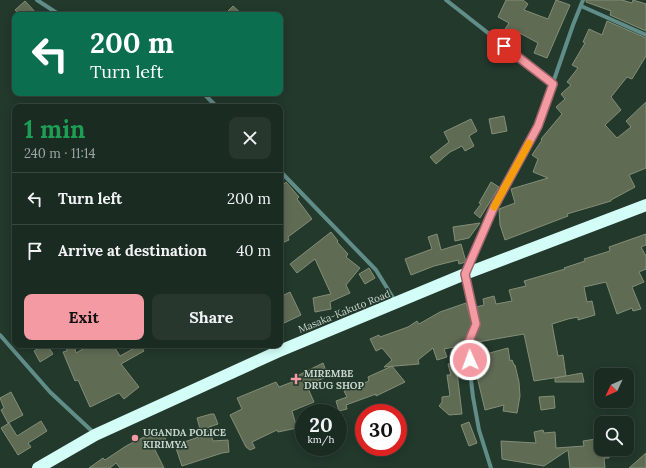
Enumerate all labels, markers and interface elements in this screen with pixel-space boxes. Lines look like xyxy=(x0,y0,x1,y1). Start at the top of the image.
text: 200 m xyxy=(90,25,174,61)
icon: left xyxy=(24,28,76,80)
pin xyxy=(487,29,521,63)
icon: arrive xyxy=(493,35,515,57)
text: Turn left xyxy=(90,60,163,83)
text: 1 min xyxy=(24,114,85,145)
button: close xyxy=(229,117,271,159)
text: 240 m · 11:14 xyxy=(24,145,95,162)
icon: left xyxy=(24,188,46,210)
text: Turn left xyxy=(58,189,122,208)
text: 200 m xyxy=(227,189,271,208)
icon: arrive xyxy=(24,240,46,262)
text: Arrive at destination xyxy=(58,241,207,260)
text: 40 m xyxy=(236,241,271,260)
street label: Masaka-Kakuto Road xyxy=(296,287,392,336)
button: Exit xyxy=(24,294,144,340)
button: Share xyxy=(152,294,271,340)
position arrow xyxy=(449,339,491,381)
place label: MIREMBE DRUG SHOP xyxy=(304,367,364,392)
north arrow xyxy=(594,368,634,408)
map controls xyxy=(594,368,634,456)
marker: MIREMBE DRUG SHOP xyxy=(291,374,301,384)
speed limit sign: 30 xyxy=(355,404,407,456)
text: 20 xyxy=(309,412,333,437)
button: search xyxy=(594,416,634,456)
place label: UGANDA POLICE KIRIMYA xyxy=(143,426,226,451)
marker: UGANDA POLICE KIRIMYA xyxy=(130,433,140,443)
text: km/h xyxy=(307,433,335,446)

